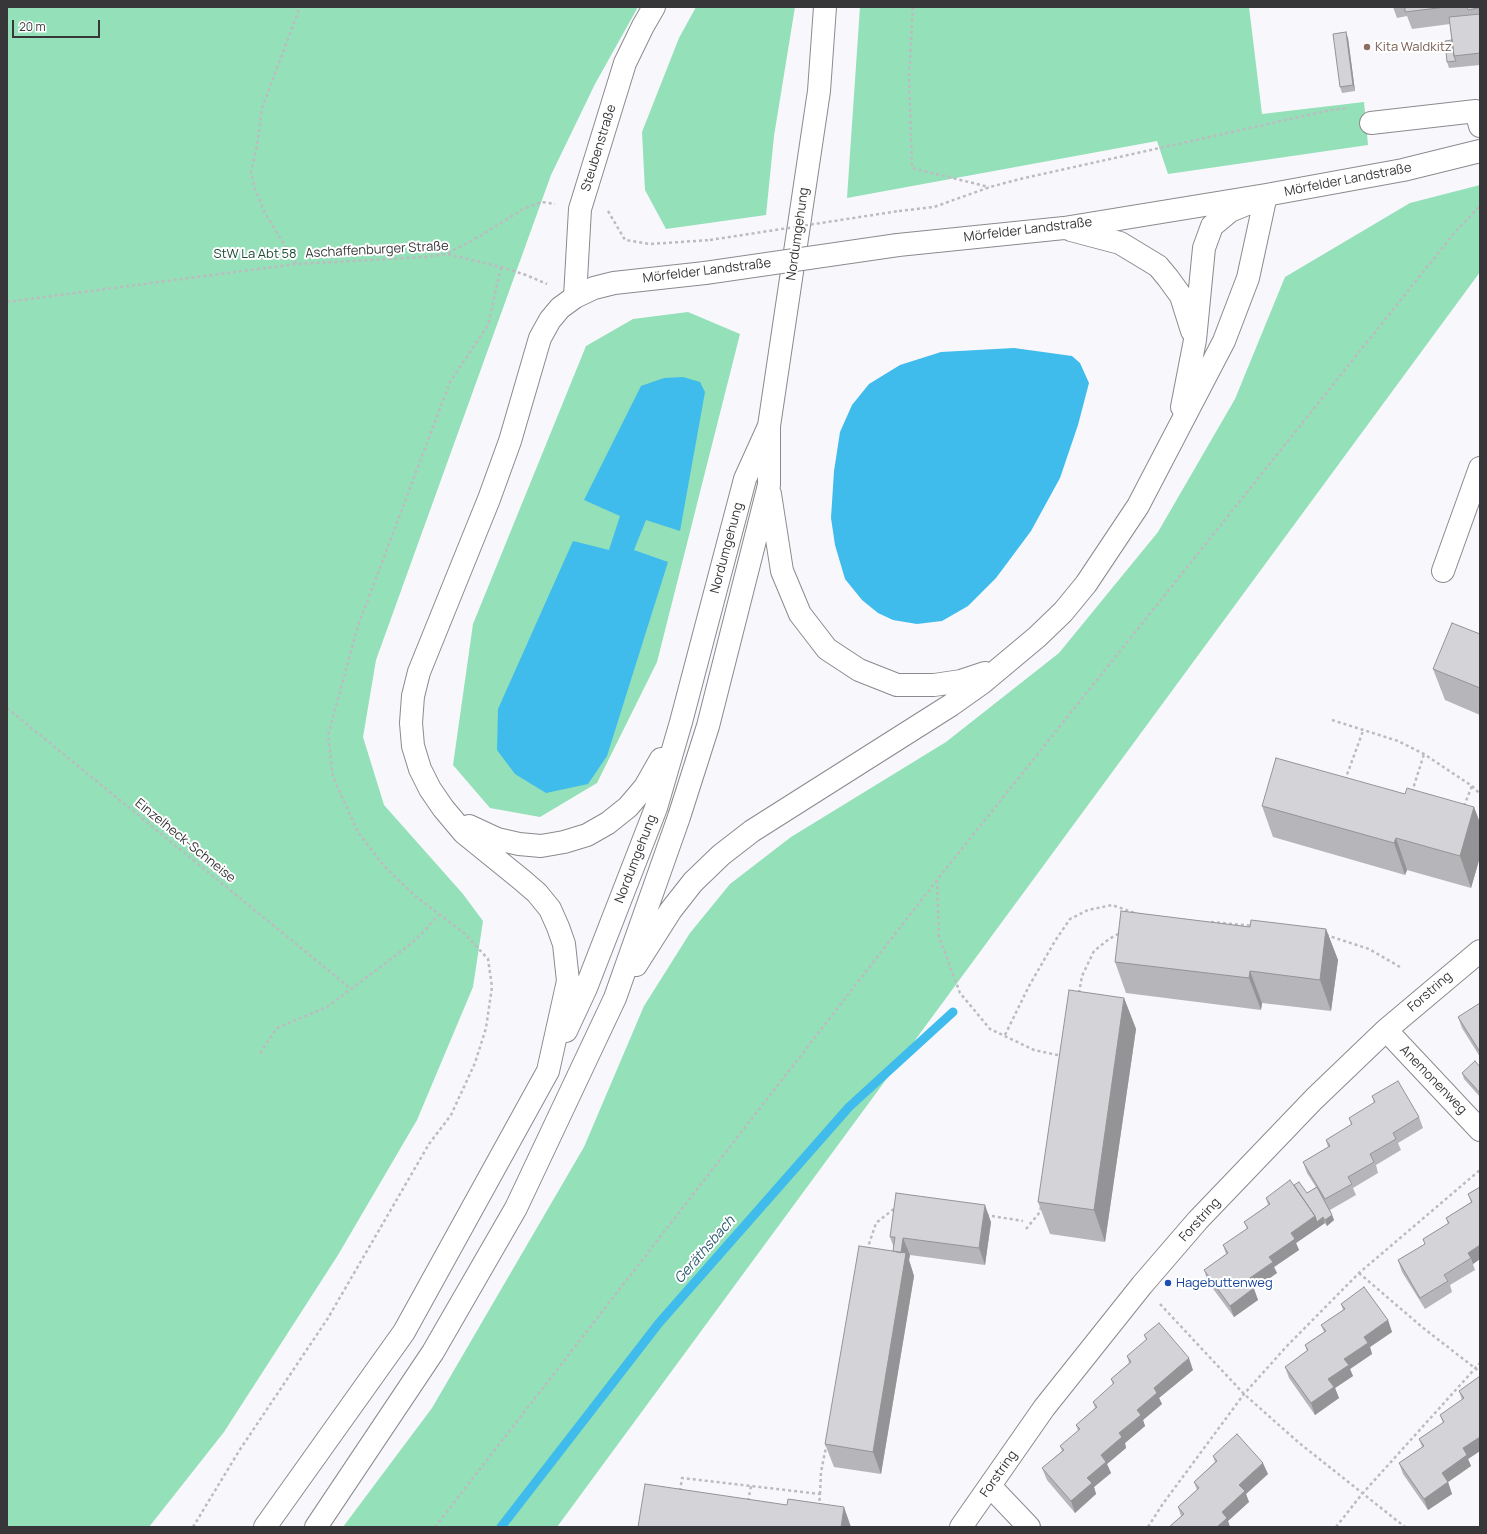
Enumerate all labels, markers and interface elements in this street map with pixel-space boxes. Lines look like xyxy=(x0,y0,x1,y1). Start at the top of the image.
scale bar xyxy=(14,12,102,38)
text: 20 m xyxy=(19,18,46,35)
place label: Kita Waldkitz xyxy=(1375,39,1452,55)
marker: Kita Waldkitz xyxy=(1362,42,1372,52)
street label: Steubenstraße xyxy=(578,103,620,193)
street label: Mörfelder Landstraße xyxy=(1283,160,1413,200)
street label: Nordumgehung xyxy=(784,186,812,282)
street label: Mörfelder Landstraße xyxy=(963,214,1093,246)
street label: Aschaffenburger Straße xyxy=(305,238,449,262)
park label: StW La Abt 58 xyxy=(213,246,297,262)
street label: Mörfelder Landstraße xyxy=(642,255,772,287)
street label: Nordumgehung xyxy=(707,501,747,595)
street label: Einzelheck-Schneise xyxy=(132,796,238,886)
street label: Nordumgehung xyxy=(612,812,660,906)
street label: Forstring xyxy=(1405,969,1455,1015)
street label: Anemonenweg xyxy=(1396,1042,1470,1118)
street label: Forstring xyxy=(1176,1195,1224,1245)
water label: Geräthsbach xyxy=(671,1213,739,1287)
place label: Hagebuttenweg xyxy=(1176,1275,1273,1291)
marker: Hagebuttenweg xyxy=(1163,1278,1173,1288)
street label: Forstring xyxy=(977,1448,1021,1500)

